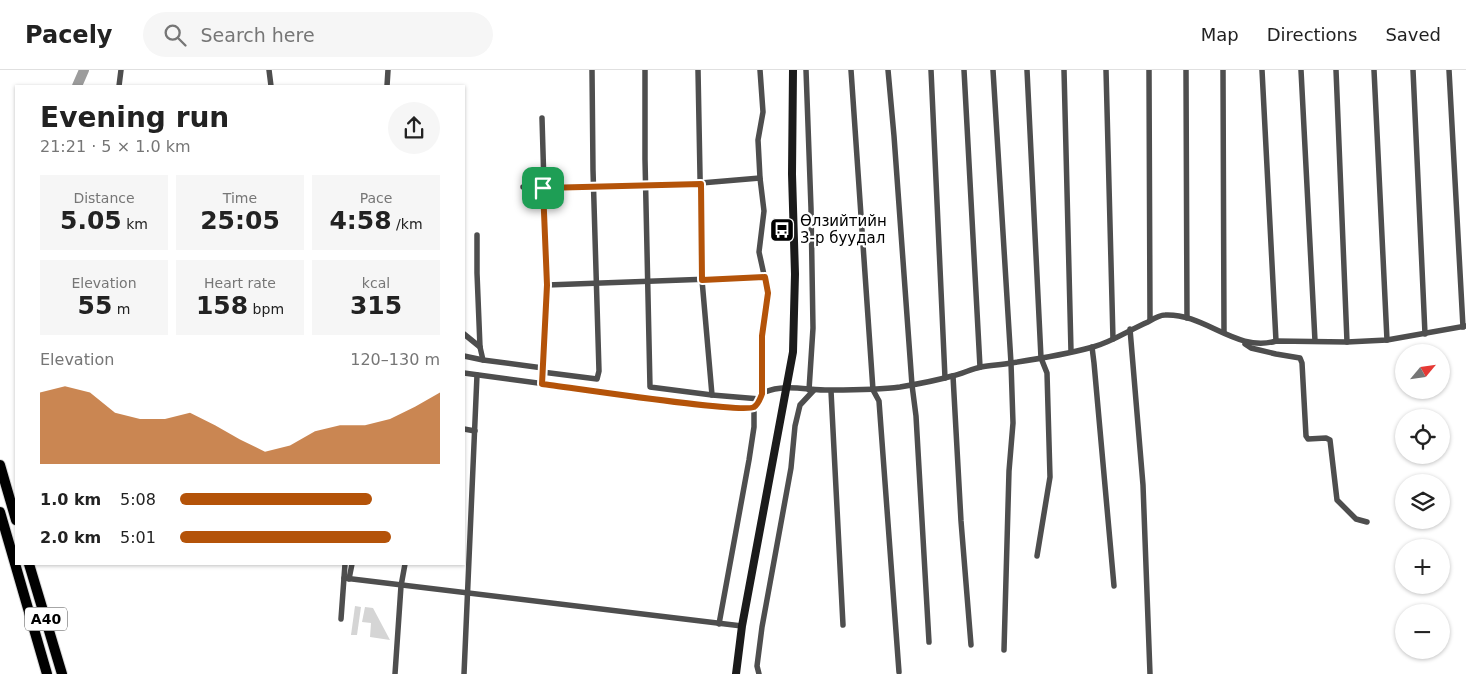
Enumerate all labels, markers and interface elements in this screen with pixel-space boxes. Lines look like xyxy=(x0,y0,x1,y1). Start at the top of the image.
search box xyxy=(143,12,493,57)
text: Pacely xyxy=(25,21,113,49)
icon: search xyxy=(161,21,189,49)
text: Search here xyxy=(201,24,315,46)
text: Map xyxy=(1201,24,1239,45)
text: Directions xyxy=(1267,24,1357,45)
text: Saved xyxy=(1385,24,1441,45)
text: Evening run xyxy=(40,101,229,134)
button: share xyxy=(388,102,440,154)
text: 21:21 · 5 × 1.0 km xyxy=(40,137,191,156)
pin xyxy=(522,167,564,209)
icon: arrive xyxy=(529,174,557,202)
text: Distance xyxy=(73,190,135,206)
text: Time xyxy=(223,190,257,206)
text: Pace xyxy=(360,190,392,206)
text: 5.05 xyxy=(60,206,122,235)
text: 25:05 xyxy=(200,206,280,235)
text: 4:58 xyxy=(329,206,392,235)
place label: Өлзийтийн 3-р буудал xyxy=(800,212,887,247)
text: km xyxy=(122,216,148,232)
text: /km xyxy=(392,216,423,232)
bus stop icon: Өлзийтийн 3-р буудал xyxy=(769,217,795,243)
text: Elevation xyxy=(71,275,137,291)
text: Heart rate xyxy=(204,275,276,291)
text: kcal xyxy=(362,275,390,291)
text: 55 xyxy=(78,291,112,320)
text: 158 xyxy=(196,291,248,320)
text: 315 xyxy=(350,291,402,320)
text: m xyxy=(112,301,130,317)
text: bpm xyxy=(248,301,284,317)
north arrow xyxy=(1395,344,1450,399)
map controls xyxy=(1395,344,1450,659)
text: Elevation xyxy=(40,350,114,369)
text: 120–130 m xyxy=(350,350,440,369)
button: locate xyxy=(1395,409,1450,464)
button: layers xyxy=(1395,474,1450,529)
text: 1.0 km xyxy=(40,490,101,509)
text: 5:08 xyxy=(120,490,156,509)
text: 2.0 km xyxy=(40,528,101,547)
text: 5:01 xyxy=(120,528,156,547)
button: + xyxy=(1395,539,1450,594)
button: − xyxy=(1395,604,1450,659)
road number: A40 xyxy=(25,608,67,630)

